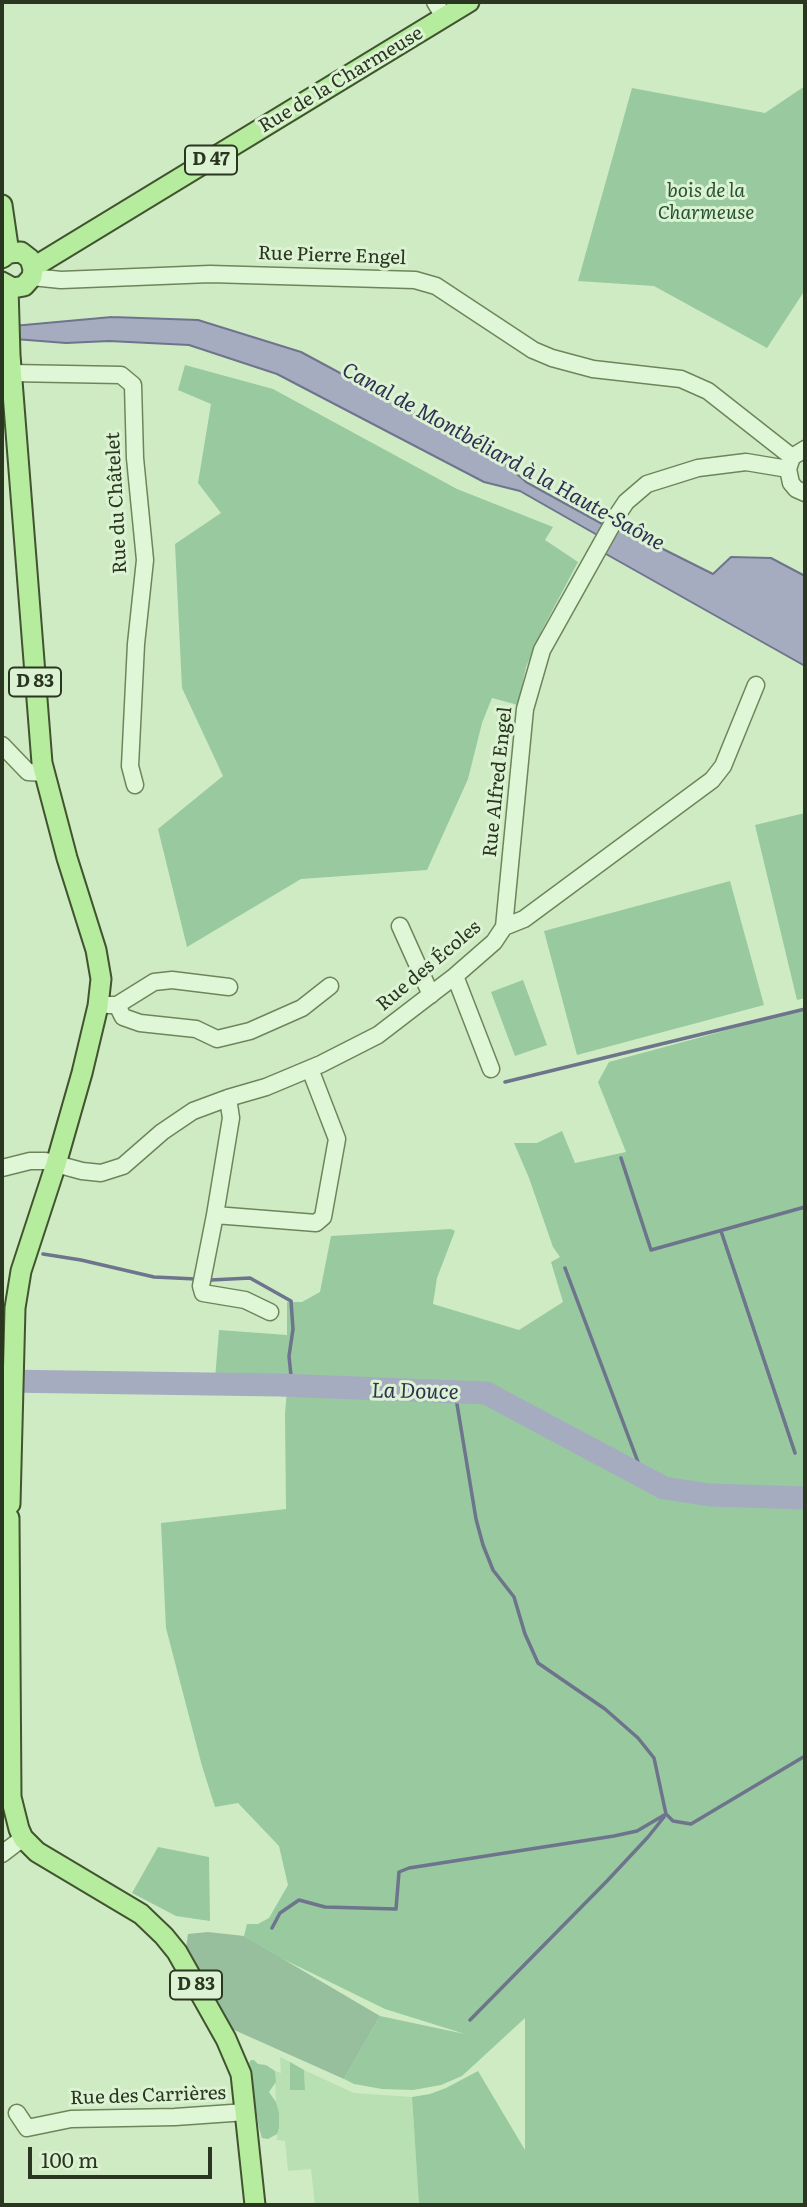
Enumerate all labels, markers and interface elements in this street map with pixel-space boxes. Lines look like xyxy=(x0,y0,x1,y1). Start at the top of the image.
street label: Rue de la Charmeuse xyxy=(255,22,427,138)
road number: D 47 xyxy=(185,146,237,174)
park label: bois de la Charmeuse xyxy=(658,180,754,224)
street label: Rue Pierre Engel xyxy=(257,242,407,270)
water label: Canal de Montbéliard à la Haute-Saône xyxy=(337,358,669,556)
street label: Rue du Châtelet xyxy=(102,432,132,574)
road number: D 83 xyxy=(9,668,61,696)
street label: Rue Alfred Engel xyxy=(479,706,517,858)
street label: Rue des Écoles xyxy=(372,916,486,1016)
water label: La Douce xyxy=(371,1379,459,1405)
road number: D 83 xyxy=(170,1970,222,1999)
street label: Rue des Carrières xyxy=(70,2082,226,2110)
scale bar xyxy=(32,2134,215,2178)
text: 100 m xyxy=(41,2143,98,2174)

